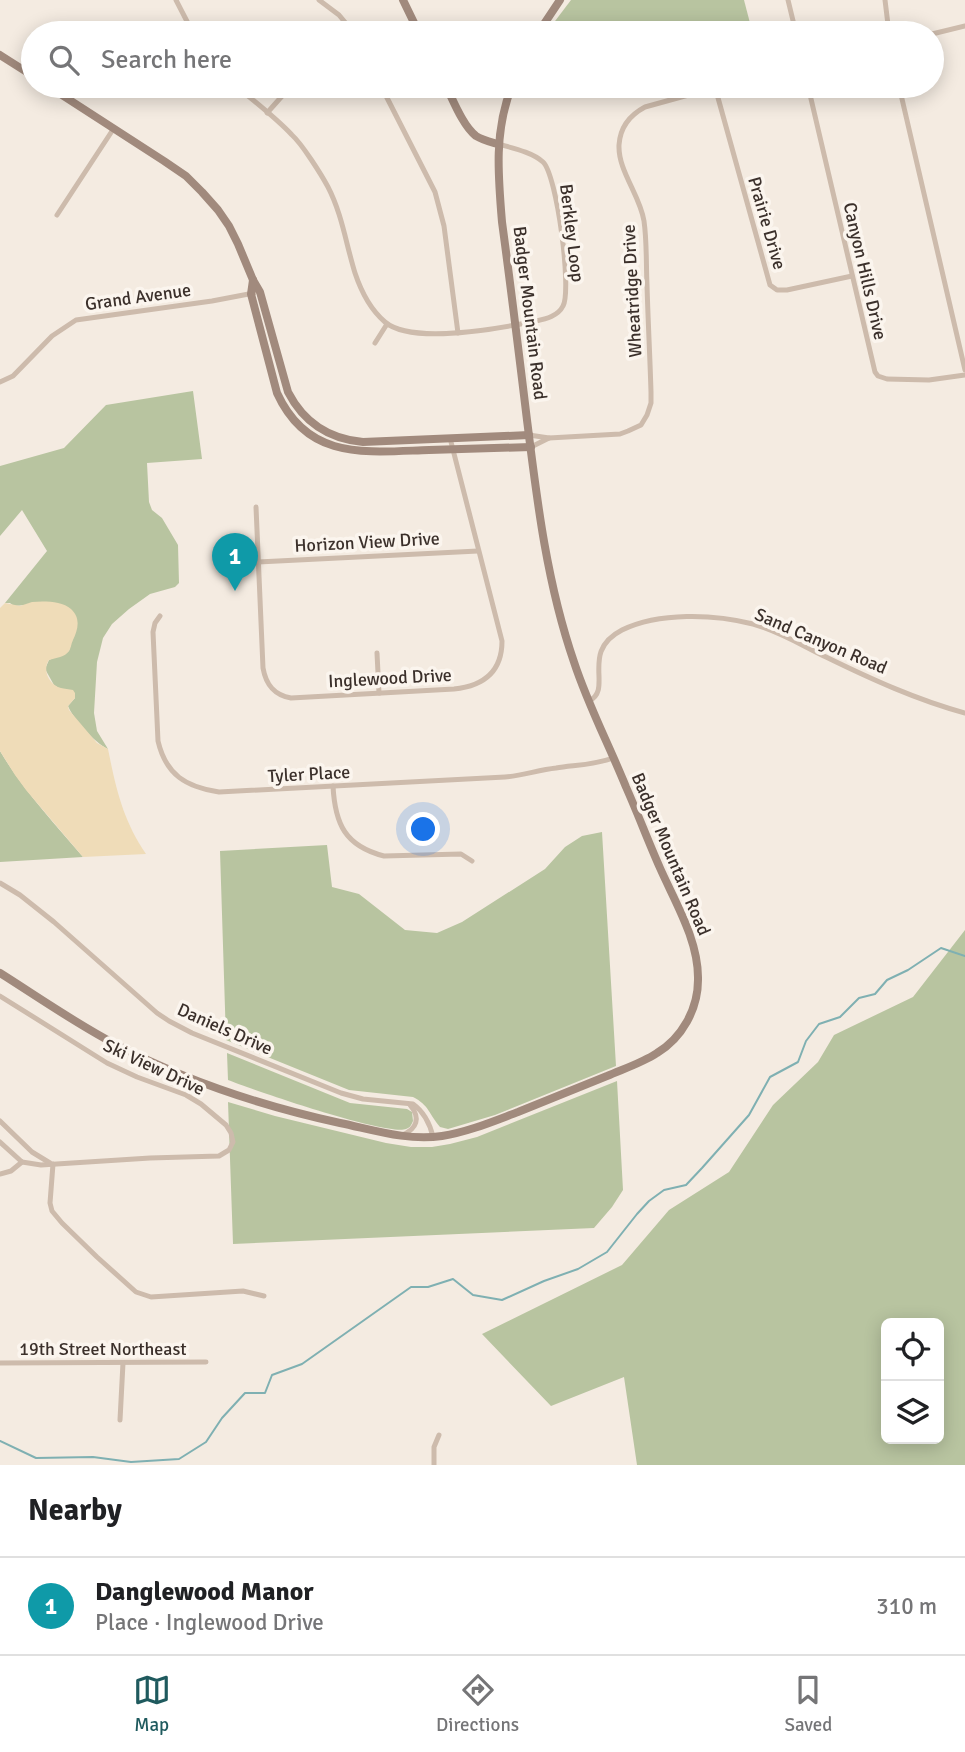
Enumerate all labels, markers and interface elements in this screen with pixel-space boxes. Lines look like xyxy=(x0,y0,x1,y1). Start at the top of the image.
search box xyxy=(21,21,944,98)
icon: search xyxy=(45,41,83,79)
text: Search here xyxy=(101,44,232,76)
street label: Prairie Drive xyxy=(743,174,791,272)
street label: Berkley Loop xyxy=(555,183,589,283)
street label: Canyon Hills Drive xyxy=(839,200,891,342)
street label: Wheatridge Drive xyxy=(618,224,646,358)
street label: Badger Mountain Road xyxy=(508,225,552,401)
street label: Grand Avenue xyxy=(84,279,192,315)
street label: Horizon View Drive xyxy=(294,527,440,557)
pin: 1 xyxy=(212,533,258,591)
street label: Sand Canyon Road xyxy=(751,603,891,679)
street label: Inglewood Drive xyxy=(328,664,452,692)
street label: Tyler Place xyxy=(267,761,351,787)
street label: Badger Mountain Road xyxy=(627,769,715,939)
your location xyxy=(406,812,440,846)
street label: Daniels Drive xyxy=(174,998,276,1060)
street label: Ski View Drive xyxy=(100,1034,208,1100)
map controls xyxy=(881,1318,944,1444)
button: locate xyxy=(881,1318,944,1381)
street label: 19th Street Northeast xyxy=(19,1338,187,1360)
button: layers xyxy=(881,1381,944,1444)
text: Nearby xyxy=(28,1492,122,1529)
text: Danglewood Manor xyxy=(95,1576,314,1608)
text: 1 xyxy=(45,1592,57,1621)
text: 310 m xyxy=(876,1592,937,1621)
text: Place · Inglewood Drive xyxy=(95,1608,324,1637)
tab: Map xyxy=(133,1671,171,1737)
tab: Directions xyxy=(436,1671,519,1737)
tab: Saved xyxy=(784,1671,832,1737)

